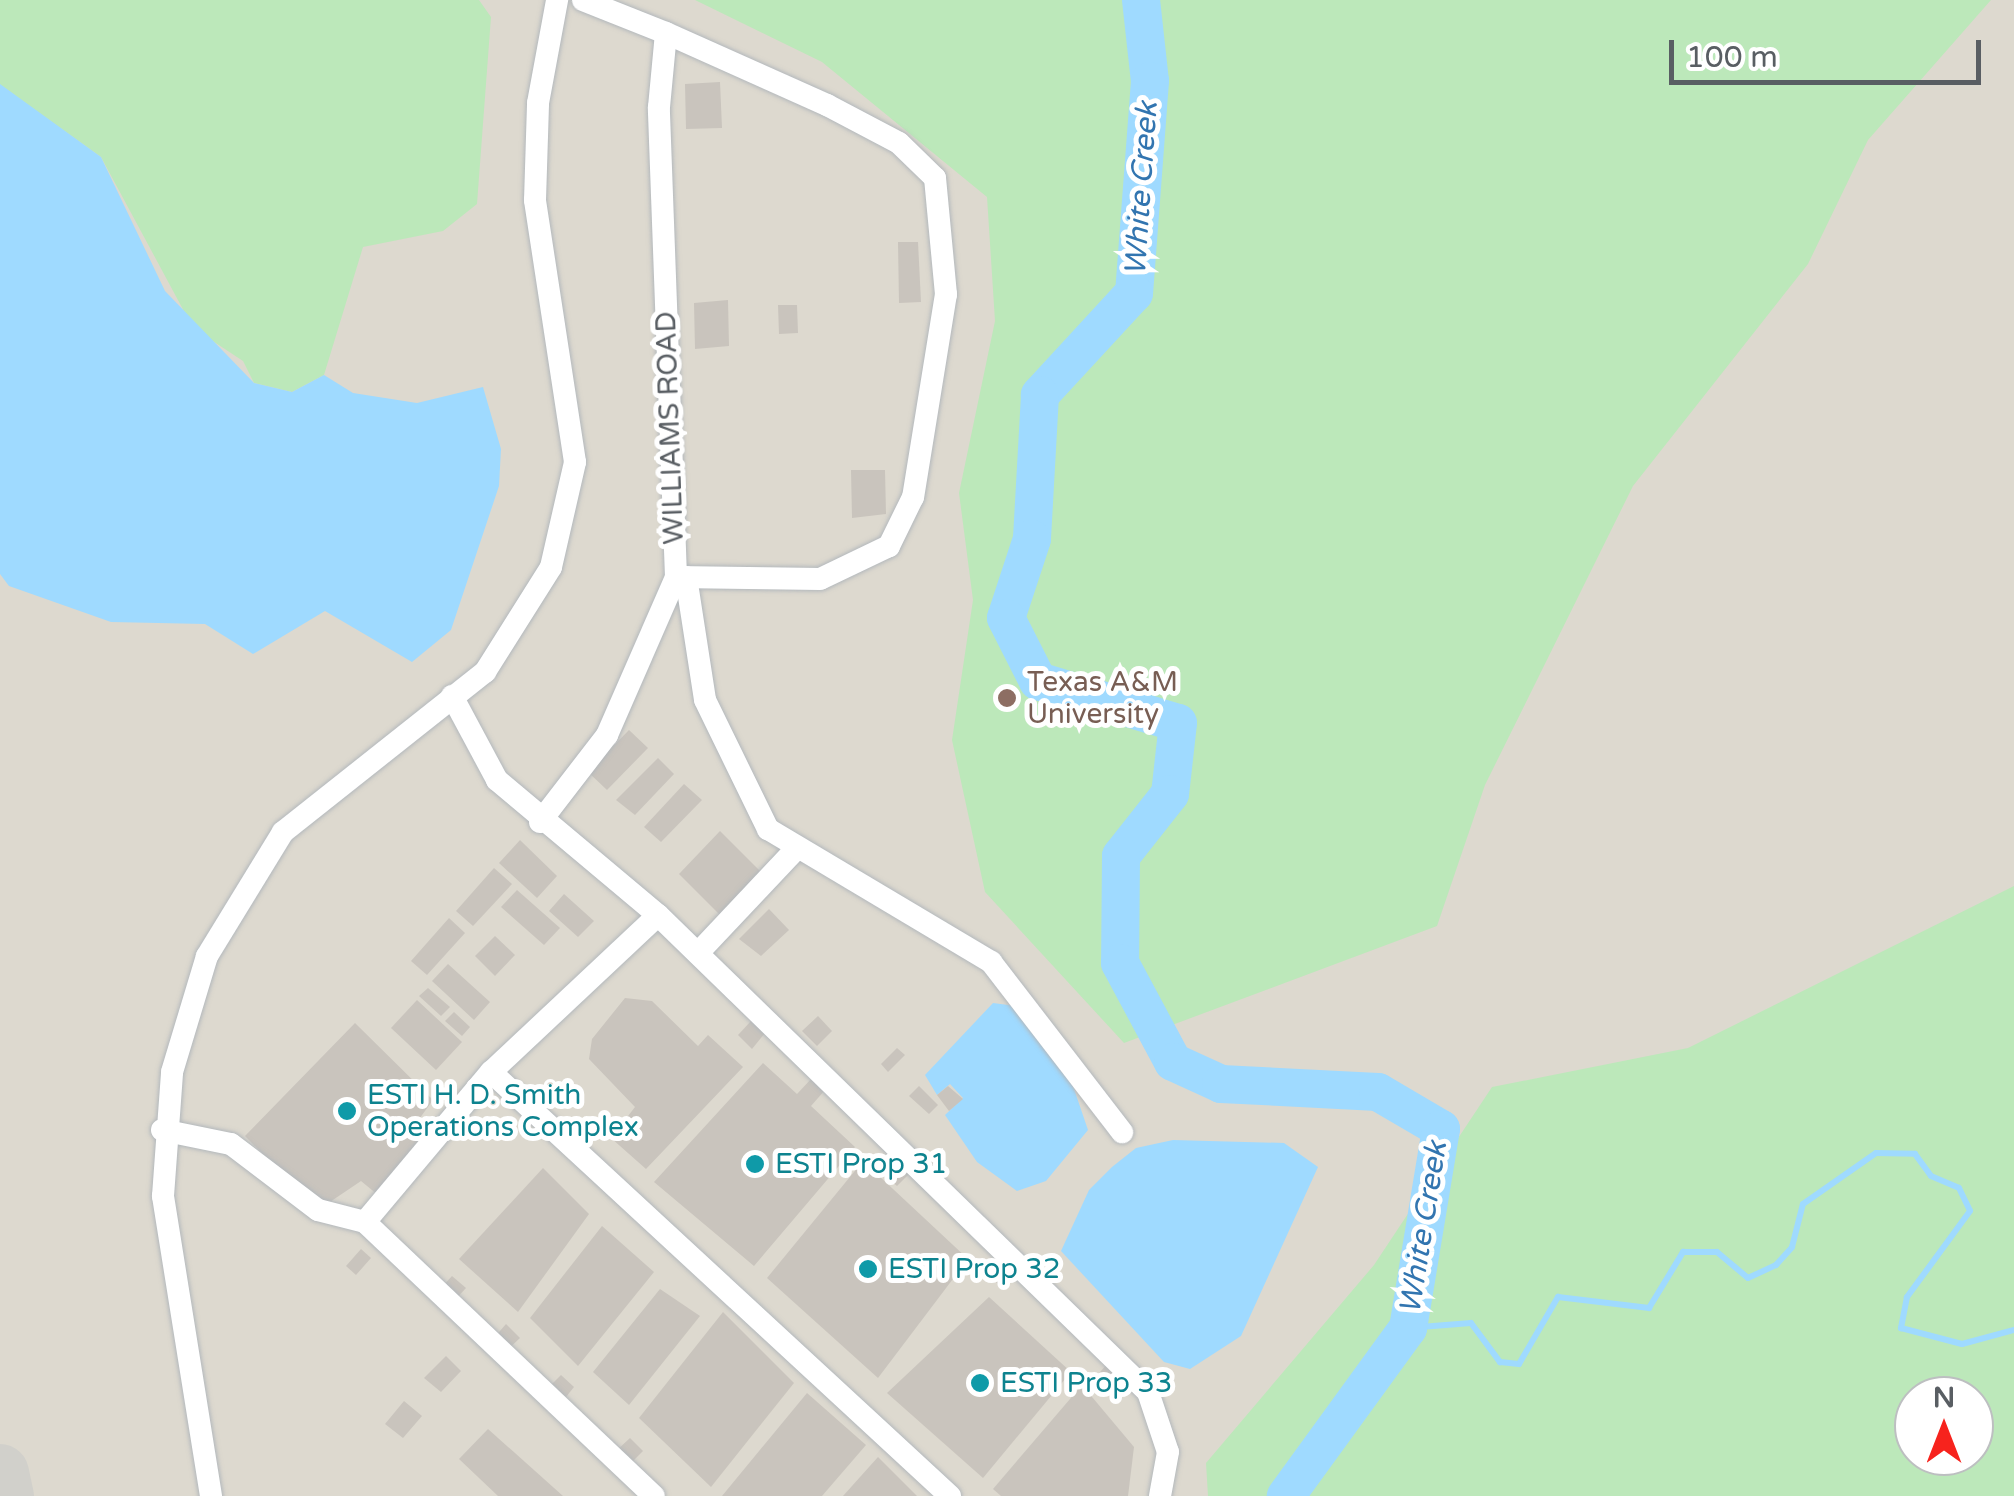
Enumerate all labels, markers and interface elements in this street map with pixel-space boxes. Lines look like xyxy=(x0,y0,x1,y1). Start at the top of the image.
scale bar xyxy=(1674,20,1986,82)
text: 100 m xyxy=(1686,39,1778,76)
water label: White Creek xyxy=(1118,101,1166,277)
street label: WILLIAMS ROAD xyxy=(649,311,691,545)
place label: Texas A&M University xyxy=(1027,665,1178,731)
marker: Texas A&M University xyxy=(996,687,1018,709)
place label: ESTI H. D. Smith Operations Complex xyxy=(367,1078,639,1144)
marker: ESTI H. D. Smith Operations Complex xyxy=(336,1100,358,1122)
water label: White Creek xyxy=(1393,1139,1455,1317)
place label: ESTI Prop 31 xyxy=(775,1147,947,1181)
marker: ESTI Prop 31 xyxy=(744,1153,766,1175)
place label: ESTI Prop 32 xyxy=(888,1252,1060,1286)
marker: ESTI Prop 32 xyxy=(857,1258,879,1280)
place label: ESTI Prop 33 xyxy=(1000,1366,1172,1400)
marker: ESTI Prop 33 xyxy=(969,1372,991,1394)
north arrow xyxy=(1894,1376,1994,1476)
text: N xyxy=(1933,1381,1955,1415)

